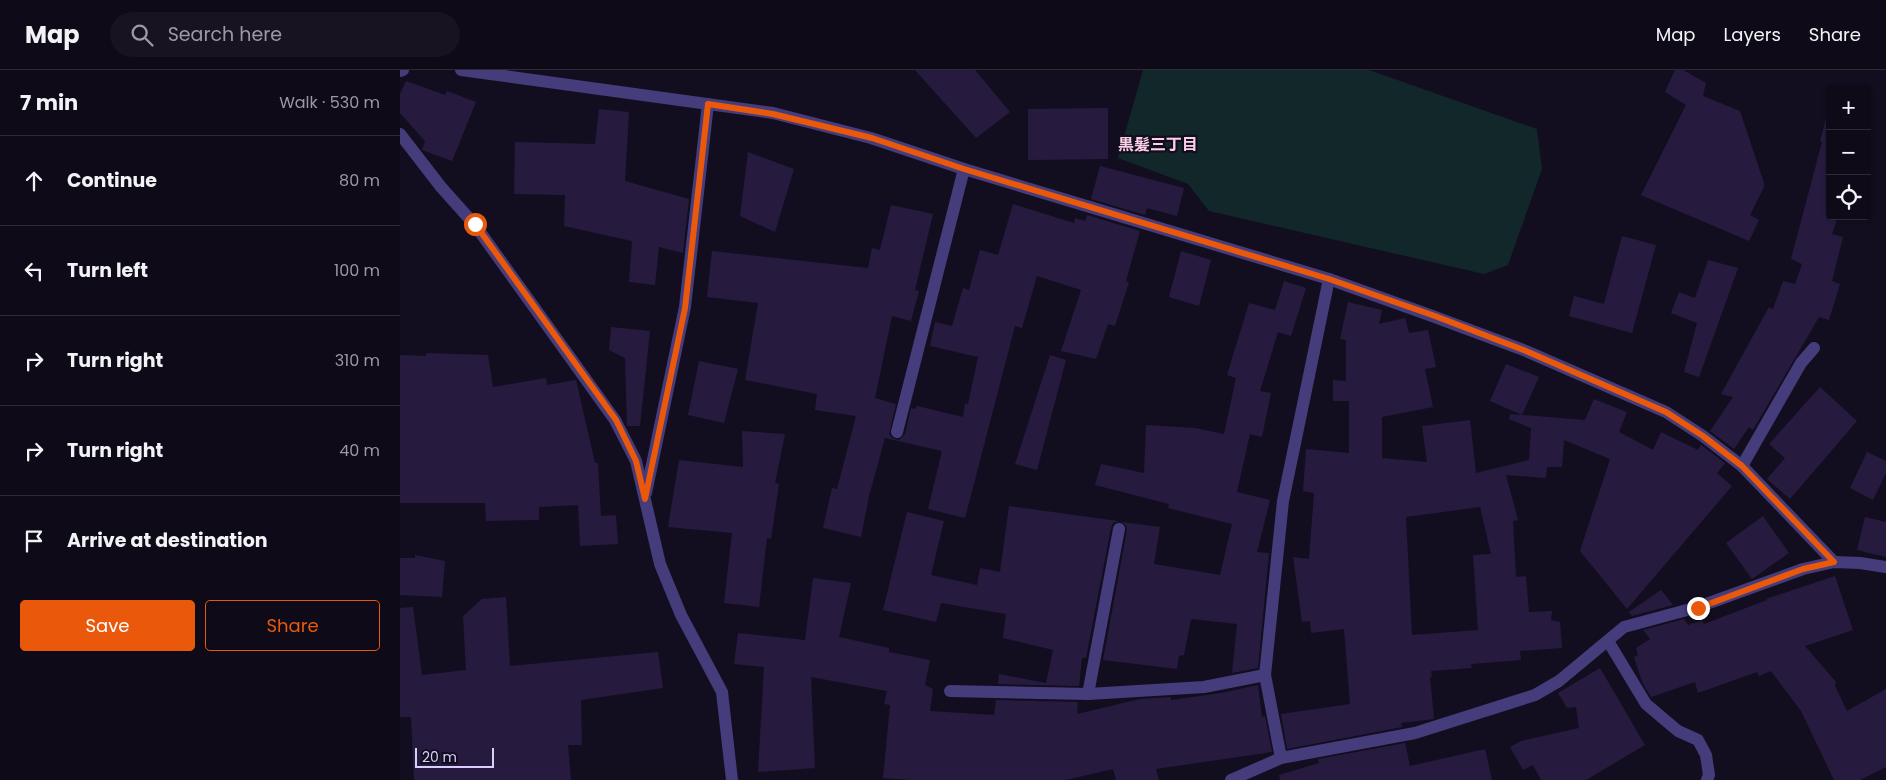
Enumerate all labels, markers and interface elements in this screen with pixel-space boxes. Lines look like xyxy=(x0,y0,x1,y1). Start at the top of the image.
search box xyxy=(110,12,460,57)
text: Map xyxy=(25,18,80,51)
icon: search xyxy=(128,21,156,49)
text: Search here xyxy=(168,21,282,48)
text: Map xyxy=(1656,22,1696,47)
text: Layers xyxy=(1724,22,1781,47)
text: Share xyxy=(1809,22,1861,47)
map controls xyxy=(1826,85,1871,220)
button: + xyxy=(1826,85,1871,130)
text: 7 min xyxy=(20,88,78,117)
text: Walk · 530 m xyxy=(279,91,380,114)
button: − xyxy=(1826,130,1871,175)
district label: 黒髪三丁目 xyxy=(1118,133,1198,156)
icon: ahead xyxy=(20,167,48,195)
text: Continue xyxy=(67,167,157,194)
text: 80 m xyxy=(339,169,380,192)
button: locate xyxy=(1826,175,1871,220)
route start xyxy=(464,213,487,236)
icon: left xyxy=(20,257,48,285)
text: Turn left xyxy=(67,257,148,284)
text: 100 m xyxy=(334,259,380,282)
icon: right xyxy=(20,347,48,375)
text: Turn right xyxy=(67,347,163,374)
text: 310 m xyxy=(335,349,380,372)
icon: right xyxy=(20,437,48,465)
text: Turn right xyxy=(67,437,163,464)
text: 40 m xyxy=(339,439,380,462)
icon: arrive xyxy=(20,527,48,555)
text: Arrive at destination xyxy=(67,527,268,554)
route end xyxy=(1687,597,1710,620)
button: Save xyxy=(20,600,195,651)
button: Share xyxy=(205,600,380,651)
scale bar xyxy=(415,745,494,768)
text: 20 m xyxy=(422,747,457,767)

